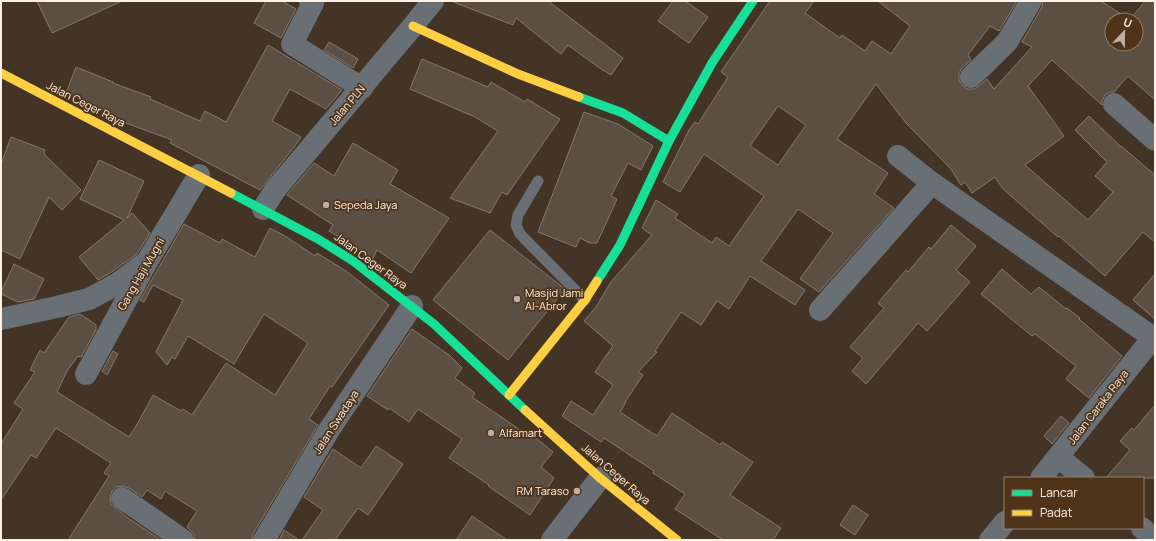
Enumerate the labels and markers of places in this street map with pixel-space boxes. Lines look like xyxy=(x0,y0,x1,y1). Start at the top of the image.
place label: Sepeda Jaya xyxy=(334,197,397,212)
marker: Sepeda Jaya xyxy=(321,200,331,210)
place label: Masjid Jami Al-Abror xyxy=(525,285,583,313)
marker: Masjid Jami Al-Abror xyxy=(512,294,522,304)
place label: Alfamart xyxy=(499,425,542,440)
marker: Alfamart xyxy=(486,428,496,438)
place label: RM Taraso xyxy=(517,483,569,498)
marker: RM Taraso xyxy=(572,486,582,496)

